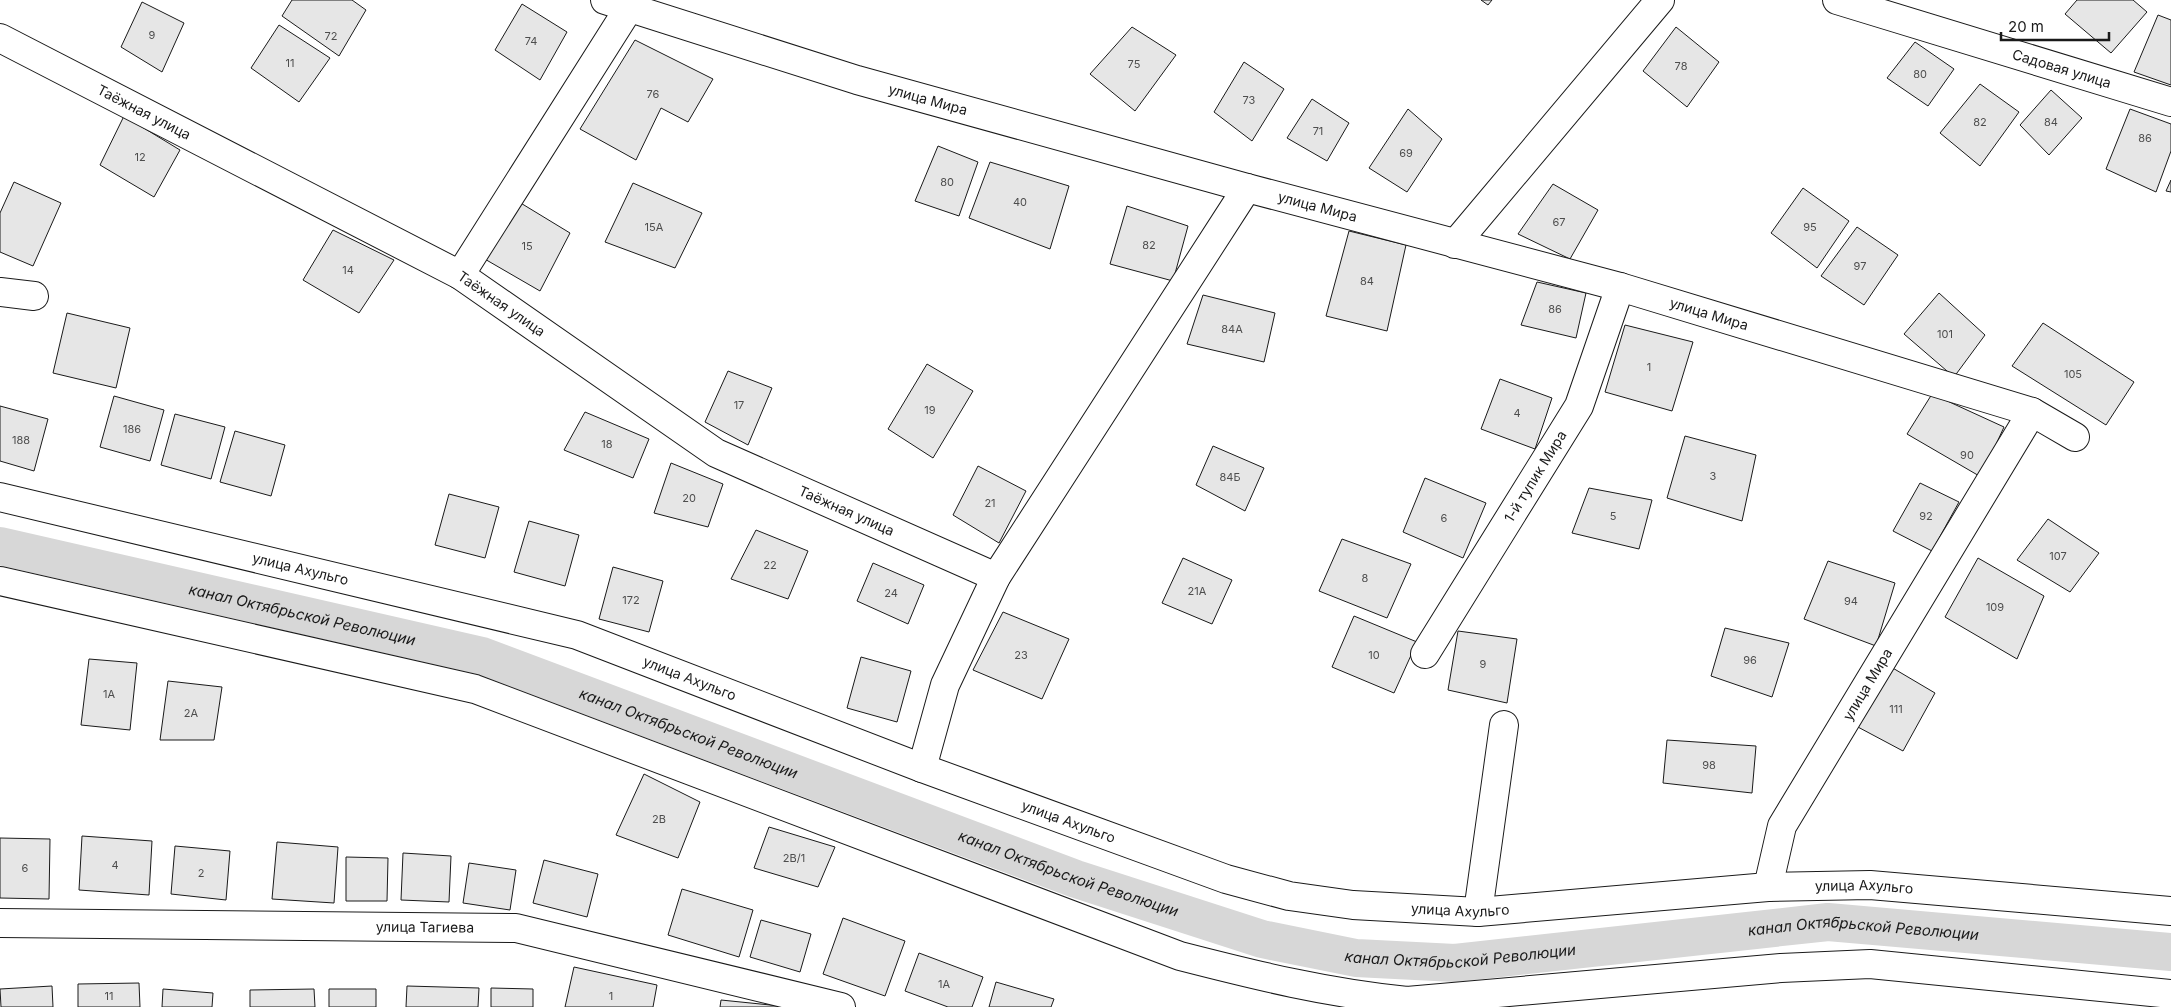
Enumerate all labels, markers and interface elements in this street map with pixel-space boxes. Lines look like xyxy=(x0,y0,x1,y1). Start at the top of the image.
scale bar xyxy=(2001,10,2108,42)
text: 20 m xyxy=(2008,17,2044,36)
house number: 9 xyxy=(149,28,156,42)
house number: 72 xyxy=(325,29,337,43)
house number: 74 xyxy=(525,34,537,48)
street label: Садовая улица xyxy=(2010,45,2113,91)
house number: 11 xyxy=(286,56,294,70)
house number: 75 xyxy=(1128,57,1141,71)
house number: 78 xyxy=(1675,59,1688,73)
house number: 80 xyxy=(1913,67,1927,81)
street label: улица Мира xyxy=(887,80,970,118)
street label: Таёжная улица xyxy=(95,81,194,143)
house number: 76 xyxy=(647,87,660,101)
house number: 73 xyxy=(1243,93,1256,107)
house number: 82 xyxy=(1973,115,1987,129)
house number: 84 xyxy=(2044,115,2058,129)
house number: 71 xyxy=(1313,124,1323,138)
house number: 86 xyxy=(2138,131,2152,145)
house number: 69 xyxy=(1399,146,1413,160)
house number: 12 xyxy=(134,150,146,164)
house number: 80 xyxy=(940,175,954,189)
street label: улица Мира xyxy=(1276,188,1359,225)
house number: 40 xyxy=(1013,195,1027,209)
house number: 67 xyxy=(1552,215,1566,229)
house number: 15А xyxy=(645,220,664,234)
house number: 95 xyxy=(1803,220,1817,234)
house number: 82 xyxy=(1142,238,1156,252)
house number: 15 xyxy=(521,239,533,253)
house number: 97 xyxy=(1854,259,1866,273)
house number: 14 xyxy=(342,263,354,277)
street label: Таёжная улица xyxy=(455,267,549,340)
house number: 84 xyxy=(1360,274,1374,288)
street label: улица Мира xyxy=(1668,294,1751,333)
house number: 86 xyxy=(1548,302,1562,316)
house number: 84А xyxy=(1221,322,1243,336)
house number: 101 xyxy=(1937,327,1953,341)
house number: 1 xyxy=(1647,360,1651,374)
house number: 105 xyxy=(2064,367,2082,381)
house number: 17 xyxy=(734,398,744,412)
house number: 19 xyxy=(924,403,936,417)
house number: 4 xyxy=(1513,406,1521,420)
house number: 186 xyxy=(123,422,141,436)
street label: 1-й тупик Мира xyxy=(1500,427,1570,525)
house number: 188 xyxy=(12,433,30,447)
house number: 18 xyxy=(601,437,613,451)
house number: 90 xyxy=(1960,448,1974,462)
house number: 3 xyxy=(1710,469,1717,483)
house number: 84Б xyxy=(1219,470,1241,484)
street label: Таёжная улица xyxy=(796,482,897,539)
house number: 20 xyxy=(682,491,696,505)
house number: 21 xyxy=(984,496,996,510)
house number: 5 xyxy=(1610,509,1617,523)
house number: 92 xyxy=(1919,509,1933,523)
house number: 6 xyxy=(1441,511,1448,525)
street label: улица Ахульго xyxy=(251,549,351,588)
house number: 107 xyxy=(2049,549,2067,563)
house number: 22 xyxy=(763,558,777,572)
house number: 8 xyxy=(1362,571,1369,585)
water label: канал Октябрьской Революции xyxy=(187,579,418,650)
house number: 21А xyxy=(1188,584,1207,598)
house number: 24 xyxy=(884,586,898,600)
house number: 172 xyxy=(622,593,640,607)
house number: 94 xyxy=(1844,594,1858,608)
house number: 109 xyxy=(1986,600,2004,614)
street label: улица Мира xyxy=(1839,645,1895,723)
house number: 23 xyxy=(1014,648,1028,662)
house number: 10 xyxy=(1368,648,1380,662)
street label: улица Ахульго xyxy=(641,652,739,704)
house number: 96 xyxy=(1743,653,1757,667)
house number: 9 xyxy=(1480,657,1487,671)
water label: канал Октябрьской Революции xyxy=(577,683,801,783)
house number: 1А xyxy=(103,687,115,701)
house number: 111 xyxy=(1889,702,1903,716)
house number: 2А xyxy=(184,706,199,720)
house number: 98 xyxy=(1702,758,1716,772)
street label: улица Ахульго xyxy=(1020,796,1118,846)
house number: 2В xyxy=(652,812,666,826)
water label: канал Октябрьской Революции xyxy=(956,826,1181,920)
house number: 2В/1 xyxy=(783,851,805,865)
house number: 4 xyxy=(111,858,119,872)
house number: 6 xyxy=(22,861,29,875)
house number: 2 xyxy=(198,866,204,880)
street label: улица Ахульго xyxy=(1815,876,1914,897)
street label: улица Ахульго xyxy=(1411,899,1510,920)
water label: канал Октябрьской Революции xyxy=(1747,912,1980,944)
street label: улица Тагиева xyxy=(376,918,474,936)
water label: канал Октябрьской Революции xyxy=(1343,940,1577,972)
house number: 1А xyxy=(938,977,950,991)
house number: 11 xyxy=(105,989,113,1003)
house number: 1 xyxy=(609,989,613,1003)

